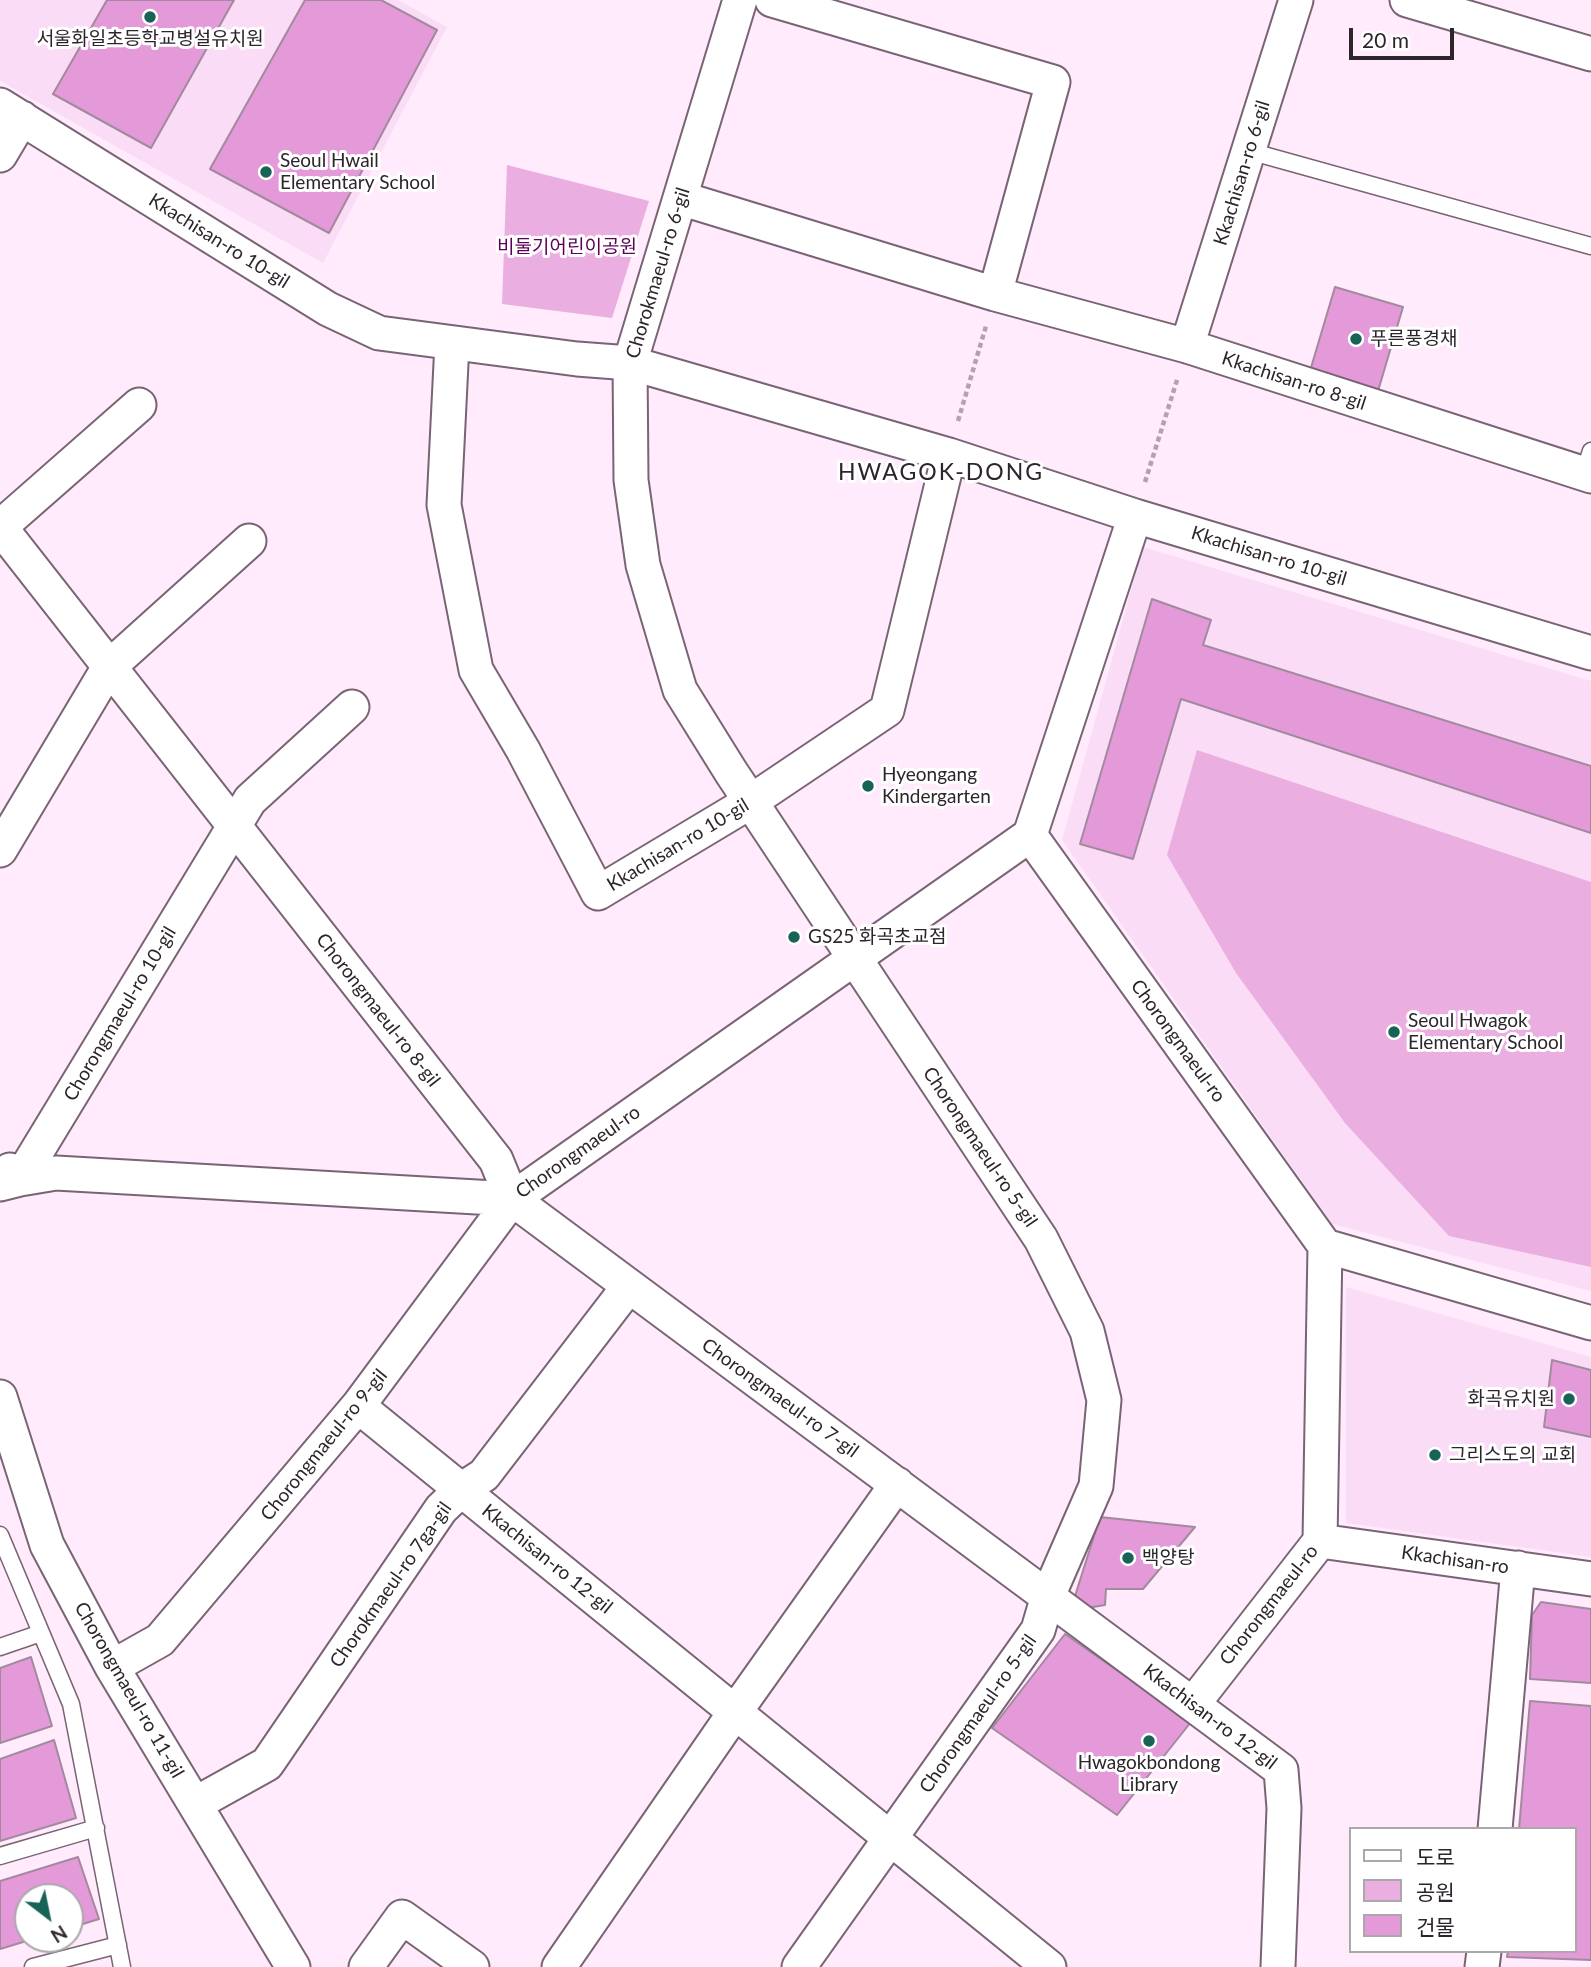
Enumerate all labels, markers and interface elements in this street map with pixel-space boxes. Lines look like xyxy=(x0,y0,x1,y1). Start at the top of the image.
marker: 서울화일초등학교병설유치원 xyxy=(142,9,158,25)
scale bar xyxy=(1353,14,1458,58)
text: 20 m xyxy=(1362,27,1409,52)
place label: 서울화일초등학교병설유치원 xyxy=(36,28,264,50)
street label: Kkachisan-ro 6-gil xyxy=(1209,98,1275,248)
place label: Seoul Hwail Elementary School xyxy=(280,150,435,194)
marker: Seoul Hwail Elementary School xyxy=(258,164,274,180)
street label: Chorokmaeul-ro 6-gil xyxy=(621,185,695,361)
street label: Kkachisan-ro 10-gil xyxy=(145,189,293,293)
park label: 비둘기어린이공원 xyxy=(497,236,637,258)
place label: 푸른풍경채 xyxy=(1370,328,1457,350)
marker: 푸른풍경채 xyxy=(1348,331,1364,347)
street label: Kkachisan-ro 8-gil xyxy=(1219,347,1369,415)
district label: HWAGOK-DONG xyxy=(839,459,1043,487)
street label: Kkachisan-ro 10-gil xyxy=(1188,521,1350,591)
place label: Hyeongang Kindergarten xyxy=(882,764,991,808)
marker: Hyeongang Kindergarten xyxy=(860,778,876,794)
street label: Kkachisan-ro 10-gil xyxy=(603,794,753,896)
street label: Chorongmaeul-ro 10-gil xyxy=(59,923,181,1105)
place label: GS25 화곡초교점 xyxy=(808,926,946,948)
street label: Chorongmaeul-ro 8-gil xyxy=(311,929,445,1091)
marker: GS25 화곡초교점 xyxy=(786,929,802,945)
street label: Chorongmaeul-ro xyxy=(1126,975,1230,1107)
place label: Seoul Hwagok Elementary School xyxy=(1408,1010,1563,1054)
marker: Seoul Hwagok Elementary School xyxy=(1386,1024,1402,1040)
street label: Chorongmaeul-ro 5-gil xyxy=(918,1063,1042,1231)
street label: Chorongmaeul-ro xyxy=(512,1101,644,1203)
street label: Chorongmaeul-ro 7-gil xyxy=(697,1333,863,1463)
street label: Chorongmaeul-ro 9-gil xyxy=(256,1365,392,1525)
place label: 화곡유치원 xyxy=(1468,1388,1555,1410)
marker: 화곡유치원 xyxy=(1561,1391,1577,1407)
place label: 그리스도의 교회 xyxy=(1449,1444,1576,1466)
marker: 그리스도의 교회 xyxy=(1427,1447,1443,1463)
street label: Chorokmaeul-ro 7ga-gil xyxy=(325,1498,457,1672)
street label: Kkachisan-ro 12-gil xyxy=(477,1499,617,1619)
street label: Chorongmaeul-ro xyxy=(1215,1540,1323,1670)
street label: Kkachisan-ro xyxy=(1400,1541,1510,1579)
place label: 백양탕 xyxy=(1142,1547,1194,1569)
marker: 백양탕 xyxy=(1120,1550,1136,1566)
street label: Chorongmaeul-ro 11-gil xyxy=(69,1598,189,1782)
street label: Chorongmaeul-ro 5-gil xyxy=(915,1630,1041,1798)
street label: Kkachisan-ro 12-gil xyxy=(1139,1659,1281,1775)
marker: Hwagokbondong Library xyxy=(1141,1733,1157,1749)
place label: Hwagokbondong Library xyxy=(1078,1752,1220,1796)
legend xyxy=(1350,1827,1577,1953)
text: 도로 xyxy=(1416,1844,1455,1869)
text: 공원 xyxy=(1416,1879,1455,1904)
north arrow xyxy=(14,1883,84,1953)
text: 건물 xyxy=(1416,1914,1455,1939)
text: N xyxy=(47,1921,72,1948)

